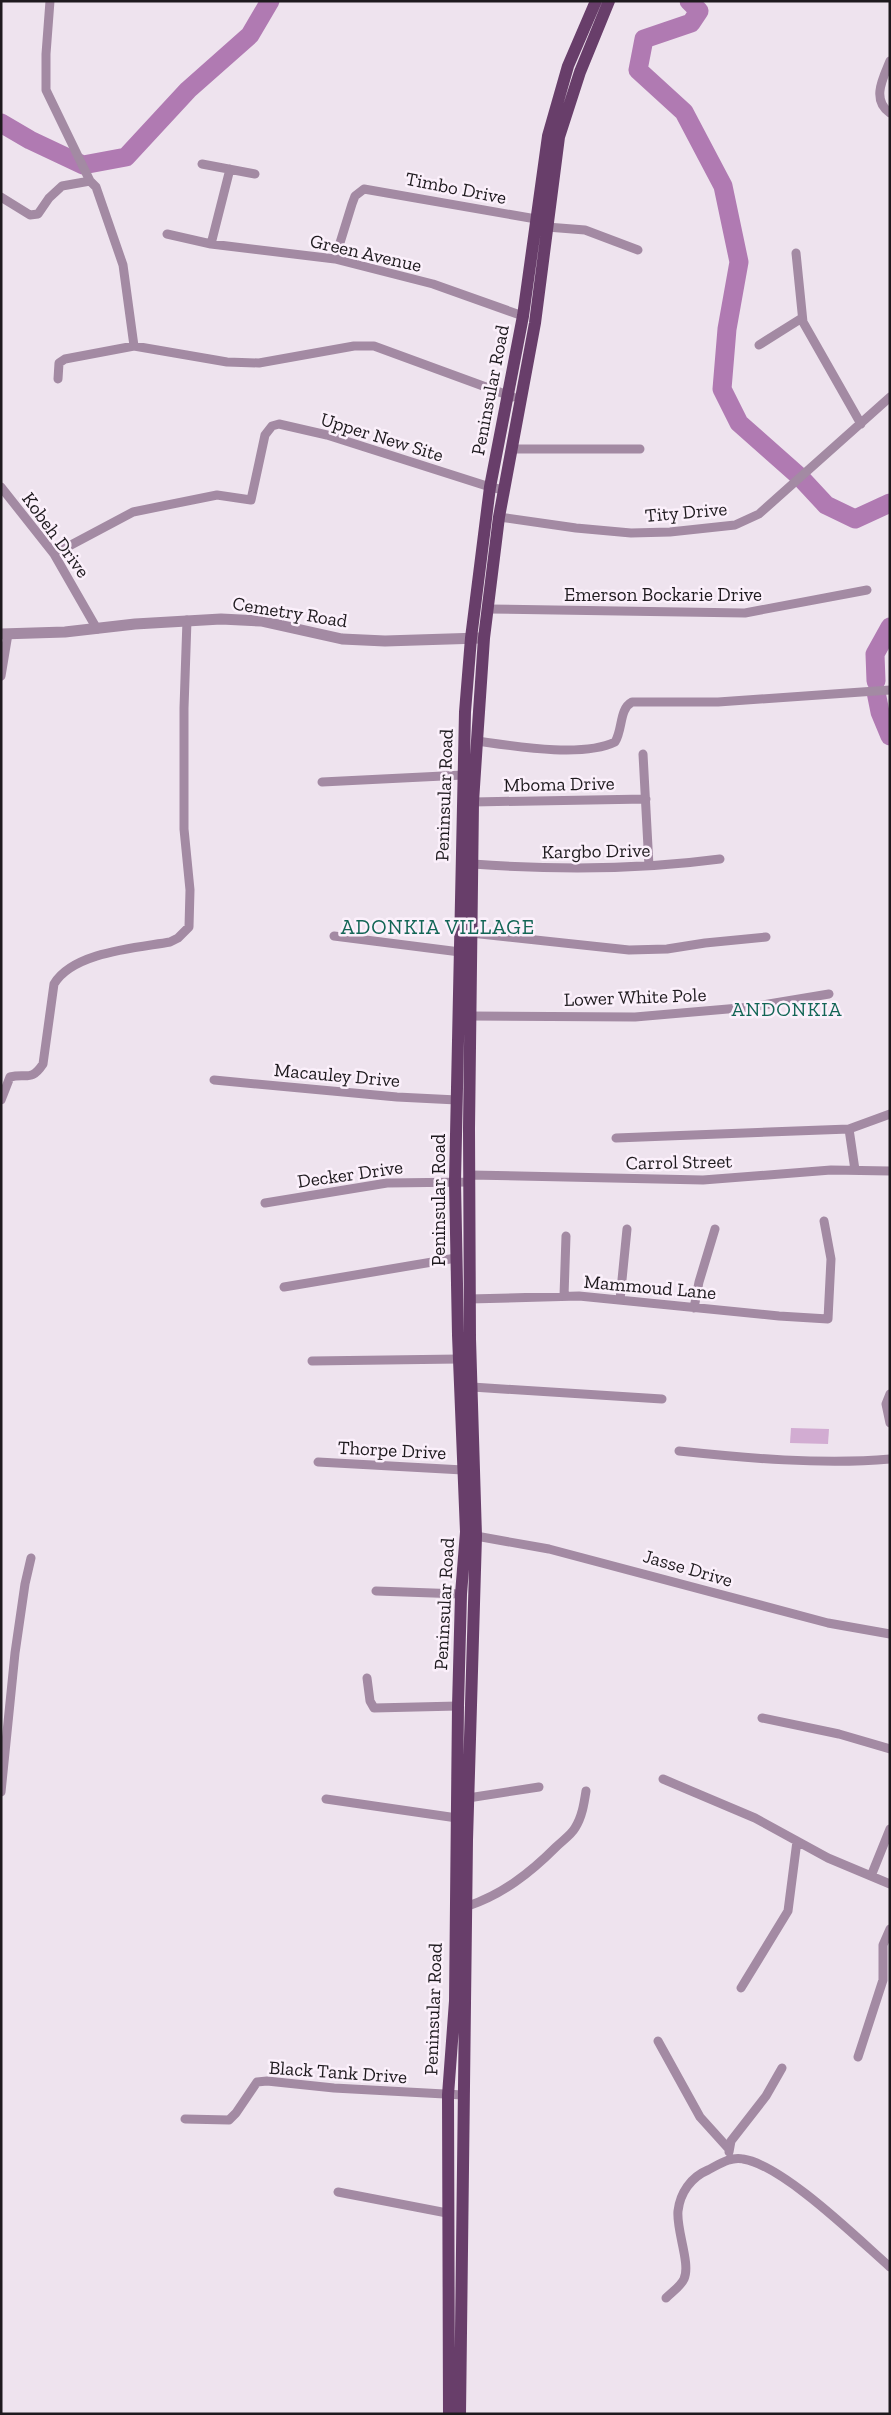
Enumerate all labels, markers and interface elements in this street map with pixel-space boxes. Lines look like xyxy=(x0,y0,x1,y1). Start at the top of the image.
street label: Timbo Drive xyxy=(404,167,509,209)
street label: Green Avenue xyxy=(308,229,424,277)
street label: Peninsular Road xyxy=(466,322,514,457)
street label: Upper New Site xyxy=(318,407,446,467)
street label: Kobeh Drive xyxy=(17,488,95,582)
street label: Tity Drive xyxy=(644,497,728,527)
street label: Emerson Bockarie Drive xyxy=(564,583,762,606)
street label: Cemetry Road xyxy=(231,592,350,633)
street label: Peninsular Road xyxy=(430,728,458,862)
street label: Mboma Drive xyxy=(503,772,615,796)
street label: Kargbo Drive xyxy=(541,839,651,863)
district label: ADONKIA VILLAGE xyxy=(341,914,535,939)
street label: Lower White Pole xyxy=(563,983,707,1011)
district label: ANDONKIA xyxy=(731,997,843,1021)
street label: Macauley Drive xyxy=(273,1058,401,1092)
street label: Peninsular Road xyxy=(427,1133,450,1266)
street label: Carrol Street xyxy=(626,1150,732,1174)
street label: Decker Drive xyxy=(296,1155,404,1193)
street label: Mammoud Lane xyxy=(583,1270,717,1304)
street label: Thorpe Drive xyxy=(337,1436,447,1464)
street label: Peninsular Road xyxy=(429,1537,459,1671)
street label: Jasse Drive xyxy=(641,1544,735,1592)
street label: Peninsular Road xyxy=(419,1942,447,2076)
street label: Black Tank Drive xyxy=(268,2056,408,2088)

